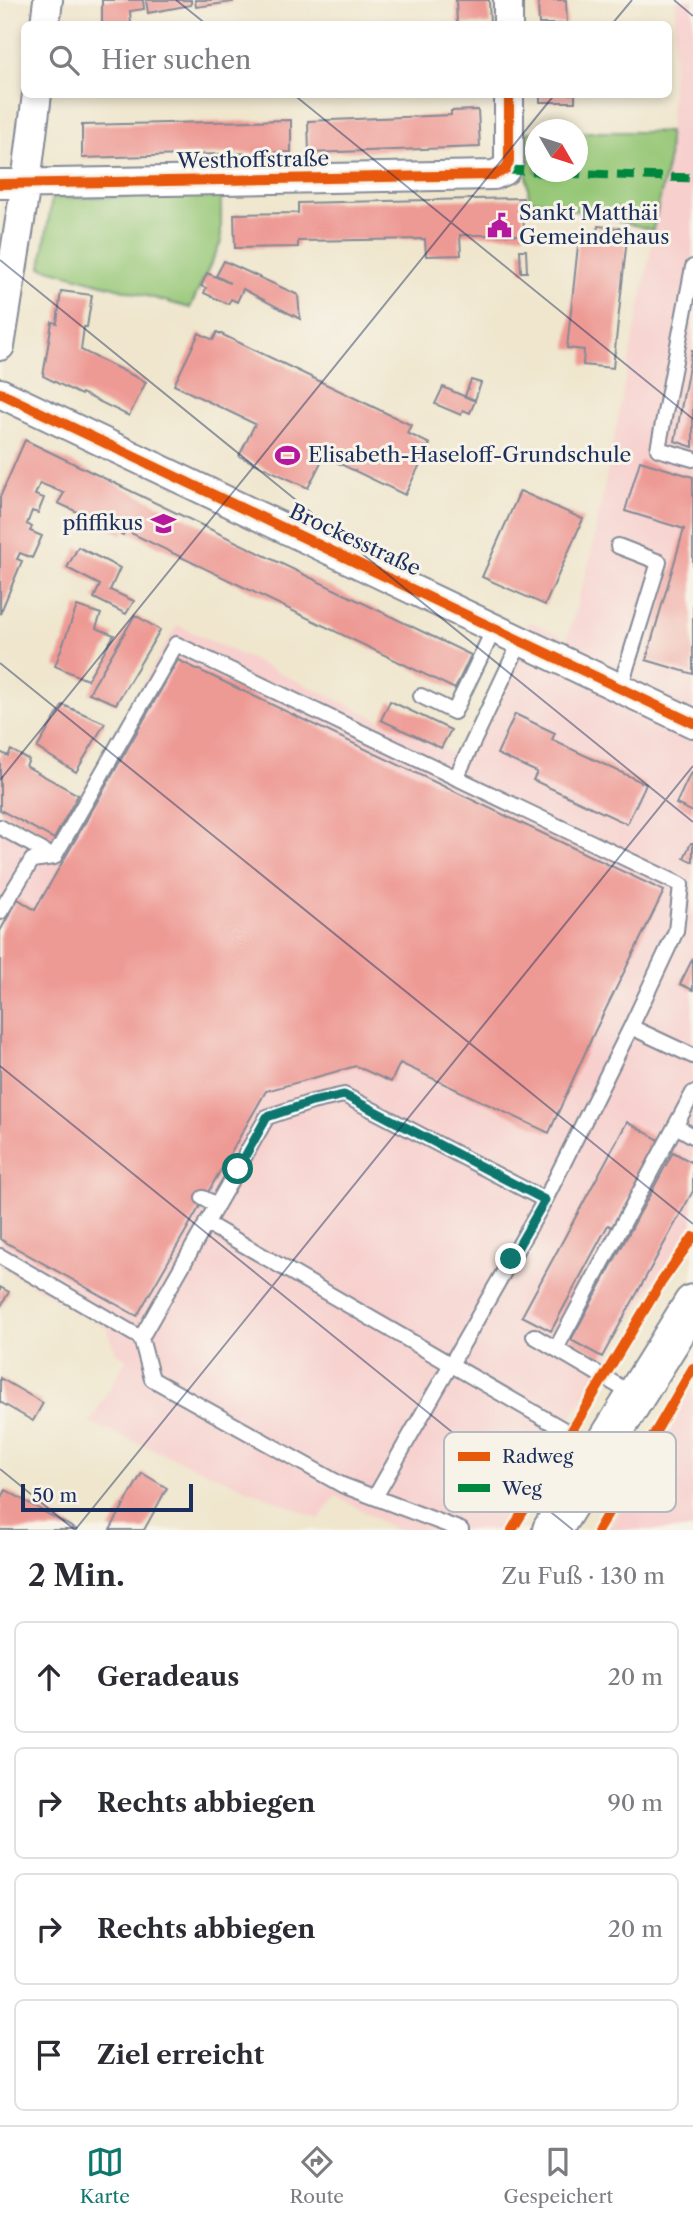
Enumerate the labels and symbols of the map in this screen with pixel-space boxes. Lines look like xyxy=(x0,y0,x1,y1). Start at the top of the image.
north arrow xyxy=(525,119,588,182)
street label: Westhoffstraße xyxy=(176,146,329,173)
place label: Sankt Matthäi Gemeindehaus xyxy=(519,200,669,249)
public building icon: Sankt Matthäi Gemeindehaus xyxy=(485,211,513,239)
sports icon: Elisabeth-Haseloff-Grundschule xyxy=(274,441,302,469)
place label: Elisabeth-Haseloff-Grundschule xyxy=(308,442,631,467)
street label: Brockesstraße xyxy=(286,498,425,581)
school or university icon: pfiffikus xyxy=(149,509,177,537)
place label: pfiffikus xyxy=(62,510,143,535)
route start xyxy=(222,1153,253,1184)
route end xyxy=(495,1243,526,1274)
legend xyxy=(444,1432,676,1512)
text: Radweg xyxy=(502,1445,574,1468)
text: Weg xyxy=(501,1477,543,1500)
scale bar xyxy=(21,1481,192,1513)

